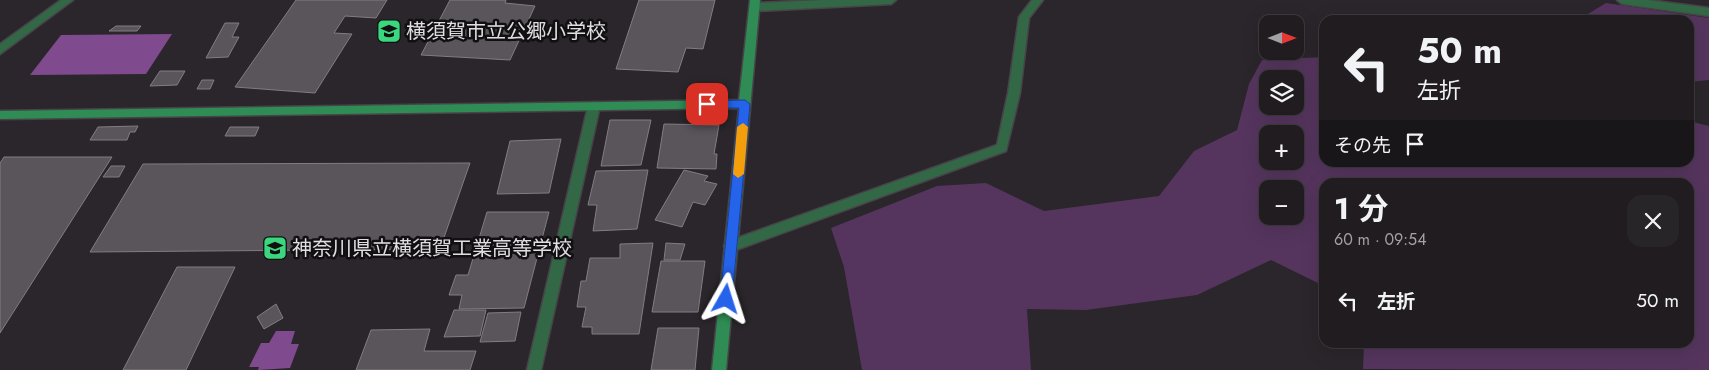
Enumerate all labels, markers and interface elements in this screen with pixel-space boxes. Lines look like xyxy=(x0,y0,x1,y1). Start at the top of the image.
north arrow xyxy=(1259,15,1304,60)
map controls xyxy=(1259,15,1304,225)
place label: 横須賀市立公郷小学校 xyxy=(406,17,606,46)
school or university icon: 横須賀市立公郷小学校 xyxy=(376,18,402,44)
text: 50 m xyxy=(1417,26,1502,76)
icon: left xyxy=(1334,35,1399,100)
button: layers xyxy=(1259,70,1304,115)
text: 左折 xyxy=(1417,74,1461,106)
pin xyxy=(686,83,728,125)
icon: arrive xyxy=(693,90,721,118)
button: + xyxy=(1259,125,1304,170)
icon: arrive xyxy=(1401,130,1429,158)
text: その先 xyxy=(1334,132,1391,159)
button: − xyxy=(1259,180,1304,225)
text: 1 分 xyxy=(1334,187,1388,230)
button: close xyxy=(1627,195,1679,247)
text: 60 m · 09:54 xyxy=(1334,228,1426,251)
place label: 神奈川県立横須賀工業高等学校 xyxy=(292,234,572,263)
school or university icon: 神奈川県立横須賀工業高等学校 xyxy=(262,235,288,261)
position arrow xyxy=(699,272,751,324)
icon: left xyxy=(1334,287,1362,315)
text: 50 m xyxy=(1636,287,1679,314)
text: 左折 xyxy=(1377,288,1415,315)

